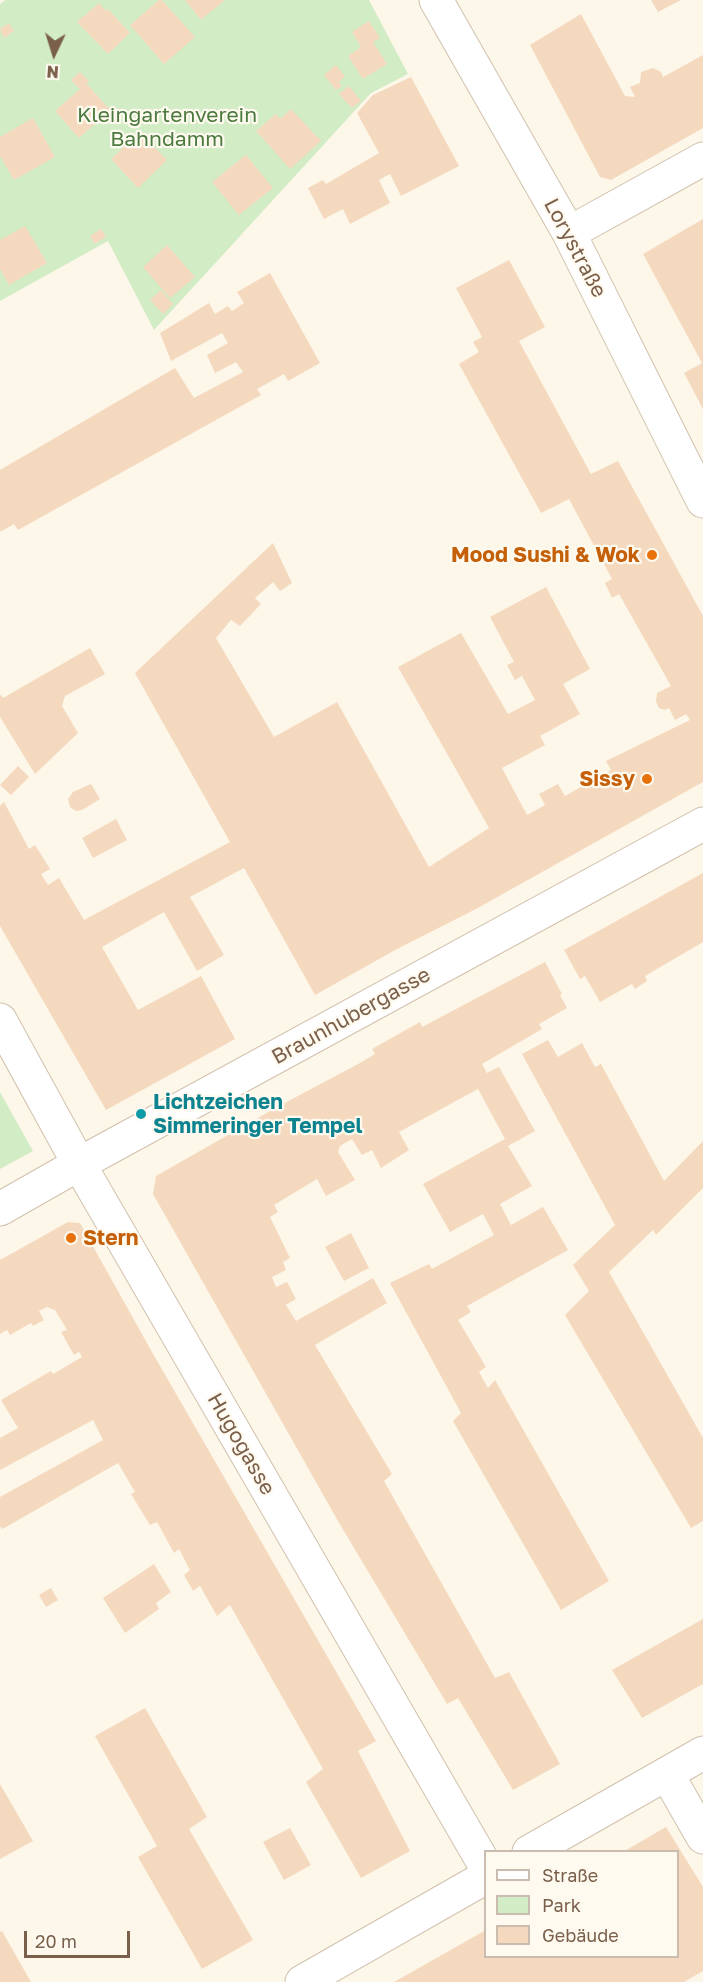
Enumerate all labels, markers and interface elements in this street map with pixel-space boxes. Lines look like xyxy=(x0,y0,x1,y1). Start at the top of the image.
north arrow xyxy=(24,24,84,84)
text: N xyxy=(46,62,60,82)
park label: Kleingartenverein Bahndamm xyxy=(77,102,257,152)
street label: Lorystraße xyxy=(538,194,612,302)
place label: Mood Sushi & Wok xyxy=(451,542,640,568)
marker: Mood Sushi & Wok xyxy=(645,548,659,562)
place label: Sissy xyxy=(579,766,635,792)
marker: Sissy xyxy=(640,772,654,786)
street label: Braunhubergasse xyxy=(267,962,435,1070)
place label: Lichtzeichen Simmeringer Tempel xyxy=(153,1089,362,1139)
marker: Lichtzeichen Simmeringer Tempel xyxy=(134,1107,148,1121)
place label: Stern xyxy=(83,1225,139,1251)
marker: Stern xyxy=(64,1231,78,1245)
street label: Hugogasse xyxy=(202,1389,280,1499)
legend xyxy=(484,1850,679,1958)
text: Straße xyxy=(542,1864,598,1886)
text: Park xyxy=(542,1894,581,1916)
scale bar xyxy=(27,1919,134,1957)
text: Gebäude xyxy=(542,1924,619,1946)
text: 20 m xyxy=(35,1930,77,1952)

